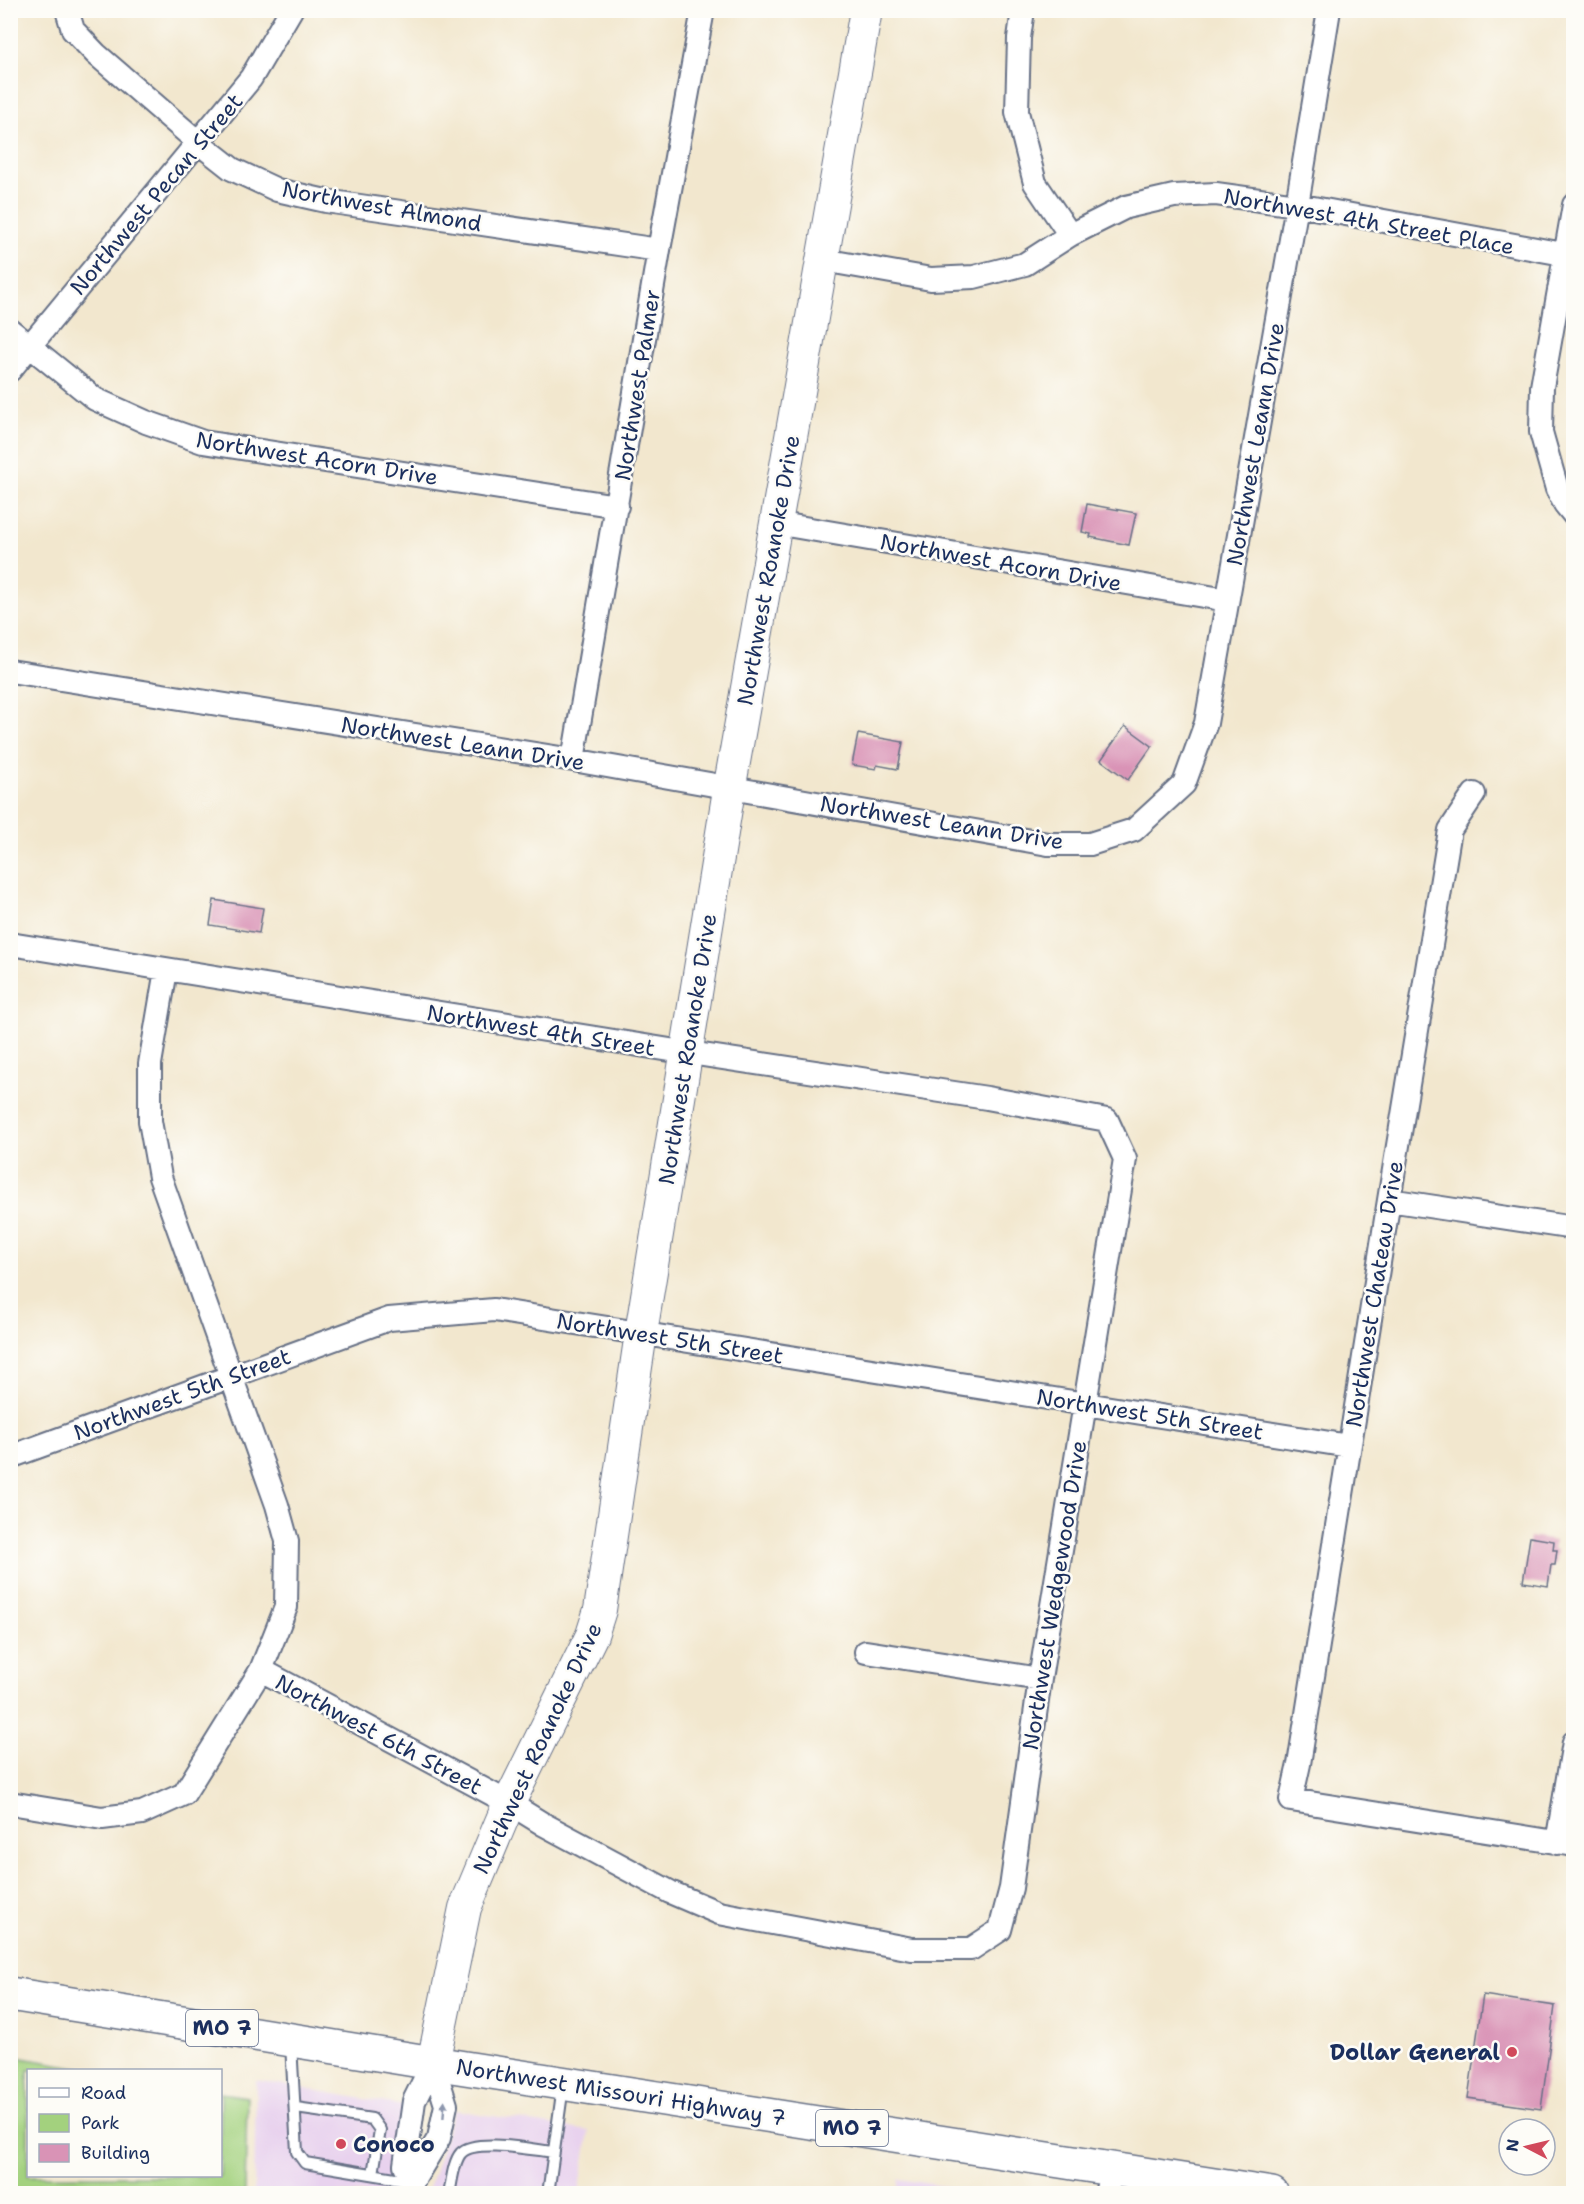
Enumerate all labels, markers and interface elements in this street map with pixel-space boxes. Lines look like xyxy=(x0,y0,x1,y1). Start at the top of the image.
street label: Northwest Pecan Street xyxy=(63,88,249,301)
street label: Northwest Almond xyxy=(280,175,484,238)
street label: Northwest 4th Street Place xyxy=(1221,182,1516,261)
street label: Northwest Palmer xyxy=(608,287,667,483)
street label: Northwest Leann Drive xyxy=(1220,320,1291,568)
street label: Northwest Acorn Drive xyxy=(194,425,440,492)
street label: Northwest Roanoke Drive xyxy=(730,433,807,708)
street label: Northwest Acorn Drive xyxy=(878,527,1124,598)
street label: Northwest Leann Drive xyxy=(339,710,587,777)
street label: Northwest Leann Drive xyxy=(818,789,1066,856)
street label: Northwest Roanoke Drive xyxy=(652,911,723,1187)
street label: Northwest 4th Street xyxy=(425,998,657,1063)
street label: Northwest Chateau Drive xyxy=(1339,1159,1410,1429)
street label: Northwest 5th Street xyxy=(555,1306,785,1371)
street label: Northwest 5th Street xyxy=(70,1342,295,1447)
street label: Northwest 5th Street xyxy=(1035,1382,1265,1447)
street label: Northwest Wedgewood Drive xyxy=(1016,1438,1093,1752)
street label: Northwest Roanoke Drive xyxy=(466,1618,609,1879)
street label: Northwest 6th Street xyxy=(270,1668,487,1801)
road number: MO 7 xyxy=(186,2010,258,2046)
place label: Dollar General xyxy=(1330,2038,1500,2067)
marker: Dollar General xyxy=(1505,2045,1519,2059)
street label: Northwest Missouri Highway 7 xyxy=(454,2052,788,2133)
legend xyxy=(27,2069,222,2177)
text: Road xyxy=(81,2081,126,2105)
one-way arrow xyxy=(439,2100,449,2119)
road number: MO 7 xyxy=(816,2110,888,2146)
text: Park xyxy=(81,2111,120,2135)
north arrow xyxy=(1497,2117,1557,2177)
place label: Conoco xyxy=(353,2130,435,2159)
marker: Conoco xyxy=(334,2137,348,2151)
text: N xyxy=(1501,2138,1524,2153)
text: Building xyxy=(81,2141,150,2165)

